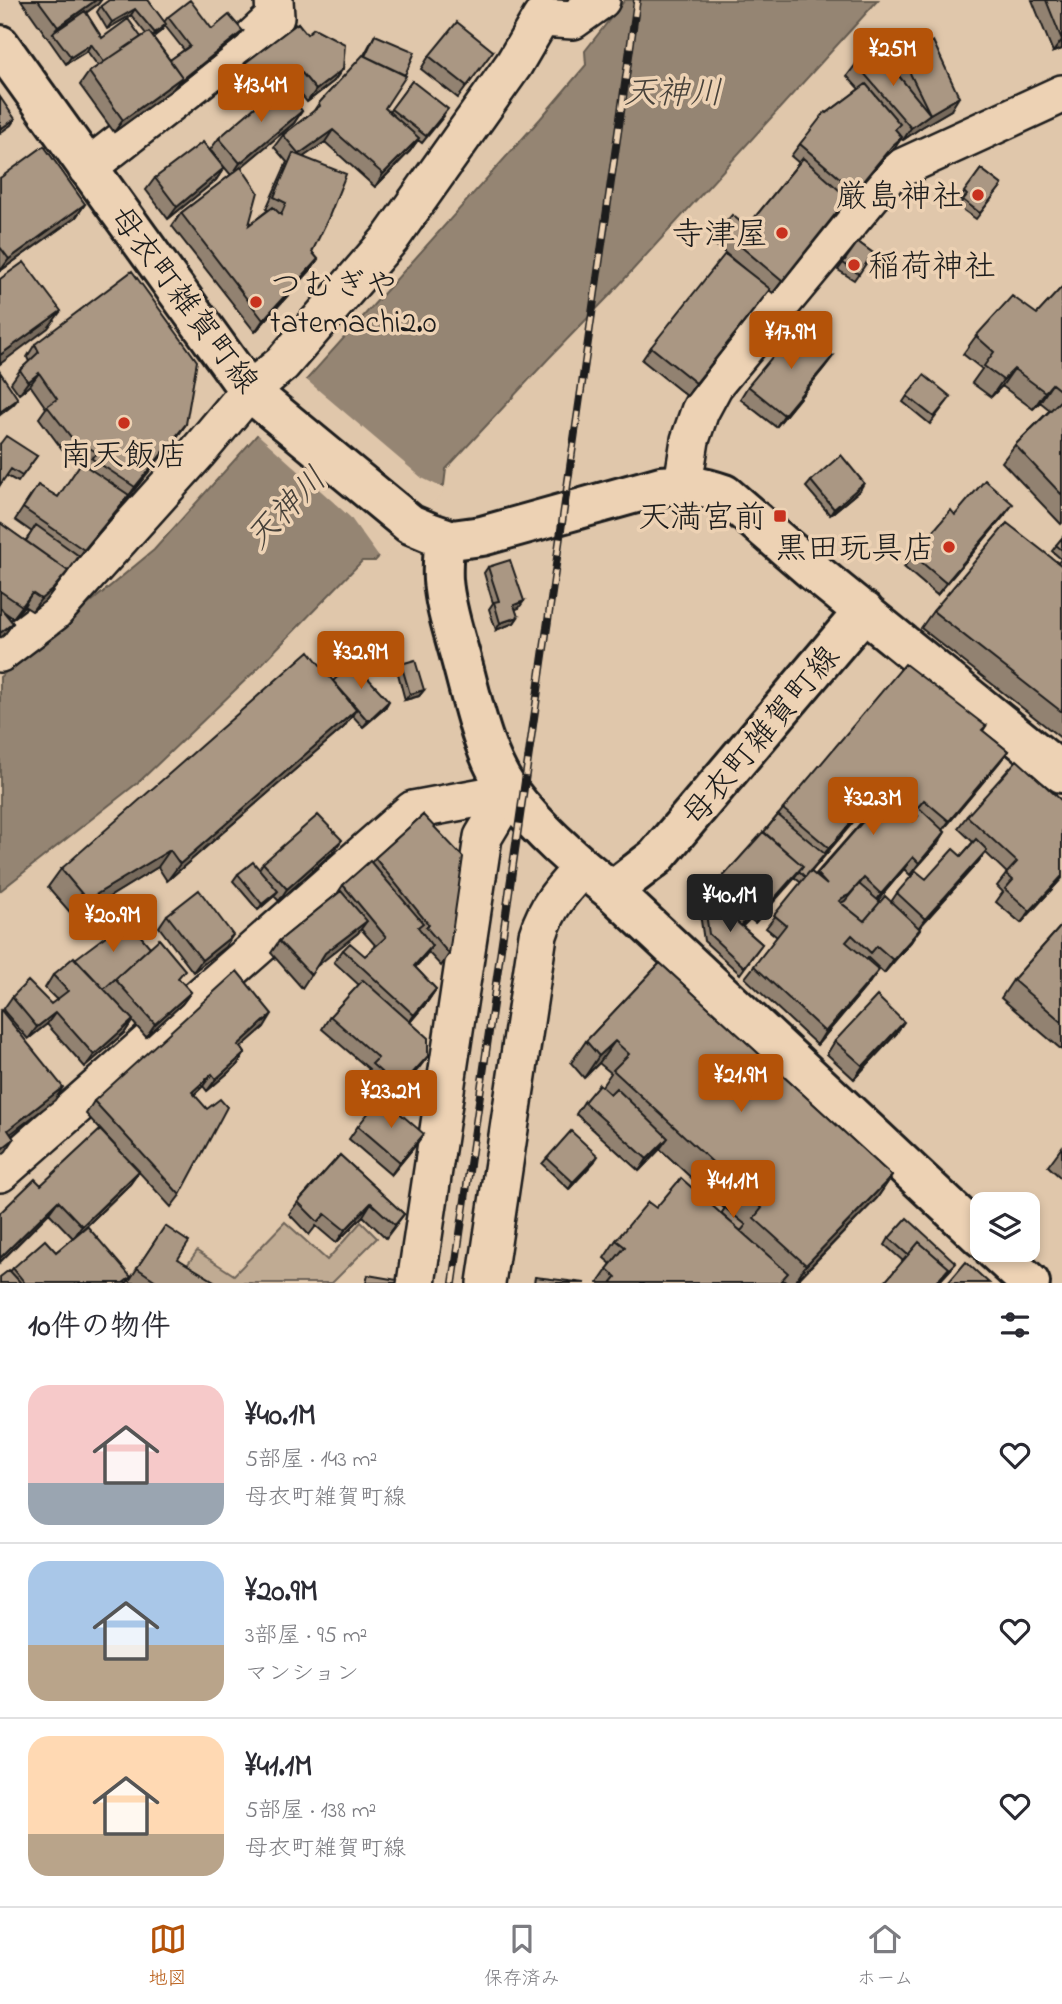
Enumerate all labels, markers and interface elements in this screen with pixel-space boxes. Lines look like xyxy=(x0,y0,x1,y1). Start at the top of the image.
pin: ¥25M xyxy=(852,28,934,88)
text: ¥25M xyxy=(869,34,917,67)
pin: ¥13.4M xyxy=(204,64,318,124)
text: ¥13.4M xyxy=(234,70,288,103)
water label: 天神川 xyxy=(624,71,723,119)
place label: 厳島神社 xyxy=(836,175,964,222)
marker: 厳島神社 xyxy=(970,187,986,203)
street label: 母衣町雑賀町線 xyxy=(96,198,268,405)
place label: 寺津屋 xyxy=(672,213,768,260)
marker: 寺津屋 xyxy=(774,225,790,241)
place label: 稲荷神社 xyxy=(868,245,996,292)
marker: 稲荷神社 xyxy=(846,257,862,273)
place label: つむぎや tatemachi2.0 xyxy=(270,264,437,348)
marker: つむぎや tatemachi2.0 xyxy=(248,294,264,310)
pin: ¥17.9M xyxy=(734,312,848,371)
text: ¥17.9M xyxy=(765,317,817,350)
marker: 南天飯店 xyxy=(116,415,132,431)
place label: 南天飯店 xyxy=(60,434,188,481)
water label: 天神川 xyxy=(236,457,340,562)
place label: 天満宮前 xyxy=(638,496,766,543)
marker: 天満宮前 xyxy=(772,508,788,524)
place label: 黒田玩具店 xyxy=(775,527,935,574)
marker: 黒田玩具店 xyxy=(941,539,957,555)
pin: ¥32.9M xyxy=(304,632,418,691)
street label: 母衣町雑賀町線 xyxy=(673,636,853,838)
text: ¥32.9M xyxy=(333,637,389,670)
pin: ¥32.3M xyxy=(816,778,930,837)
text: ¥32.3M xyxy=(844,783,902,816)
pin: ¥40.1M xyxy=(673,874,787,934)
text: ¥40.1M xyxy=(703,880,757,913)
pin: ¥20.9M xyxy=(56,894,170,954)
text: ¥20.9M xyxy=(85,900,141,933)
pin: ¥21.9M xyxy=(684,1054,798,1114)
text: ¥21.9M xyxy=(714,1060,768,1093)
pin: ¥23.2M xyxy=(334,1070,448,1130)
text: ¥23.2M xyxy=(361,1076,421,1109)
pin: ¥41.1M xyxy=(676,1160,790,1220)
text: ¥41.1M xyxy=(707,1166,759,1199)
map controls xyxy=(970,1192,1040,1262)
button: layers xyxy=(970,1192,1040,1262)
text: 10件の物件 xyxy=(28,1306,171,1350)
icon: filters xyxy=(996,1306,1034,1344)
text: ¥40.1M xyxy=(245,1395,316,1439)
icon: home xyxy=(84,1413,168,1497)
icon: heart xyxy=(996,1436,1034,1474)
text: 5部屋 · 143 m² xyxy=(245,1444,377,1477)
text: 母衣町雑賀町線 xyxy=(245,1482,406,1515)
text: ¥20.9M xyxy=(245,1571,318,1615)
icon: home xyxy=(84,1589,168,1673)
icon: heart xyxy=(996,1612,1034,1650)
text: 3部屋 · 95 m² xyxy=(245,1620,367,1653)
text: マンション xyxy=(245,1658,359,1691)
text: ¥41.1M xyxy=(245,1746,312,1790)
icon: home xyxy=(84,1764,168,1848)
icon: heart xyxy=(996,1787,1034,1825)
text: 5部屋 · 138 m² xyxy=(245,1795,376,1828)
text: 母衣町雑賀町線 xyxy=(245,1833,406,1866)
tab: 地図 xyxy=(149,1920,187,1993)
tab: 保存済み xyxy=(484,1920,560,1993)
tab: ホーム xyxy=(857,1920,913,1993)

